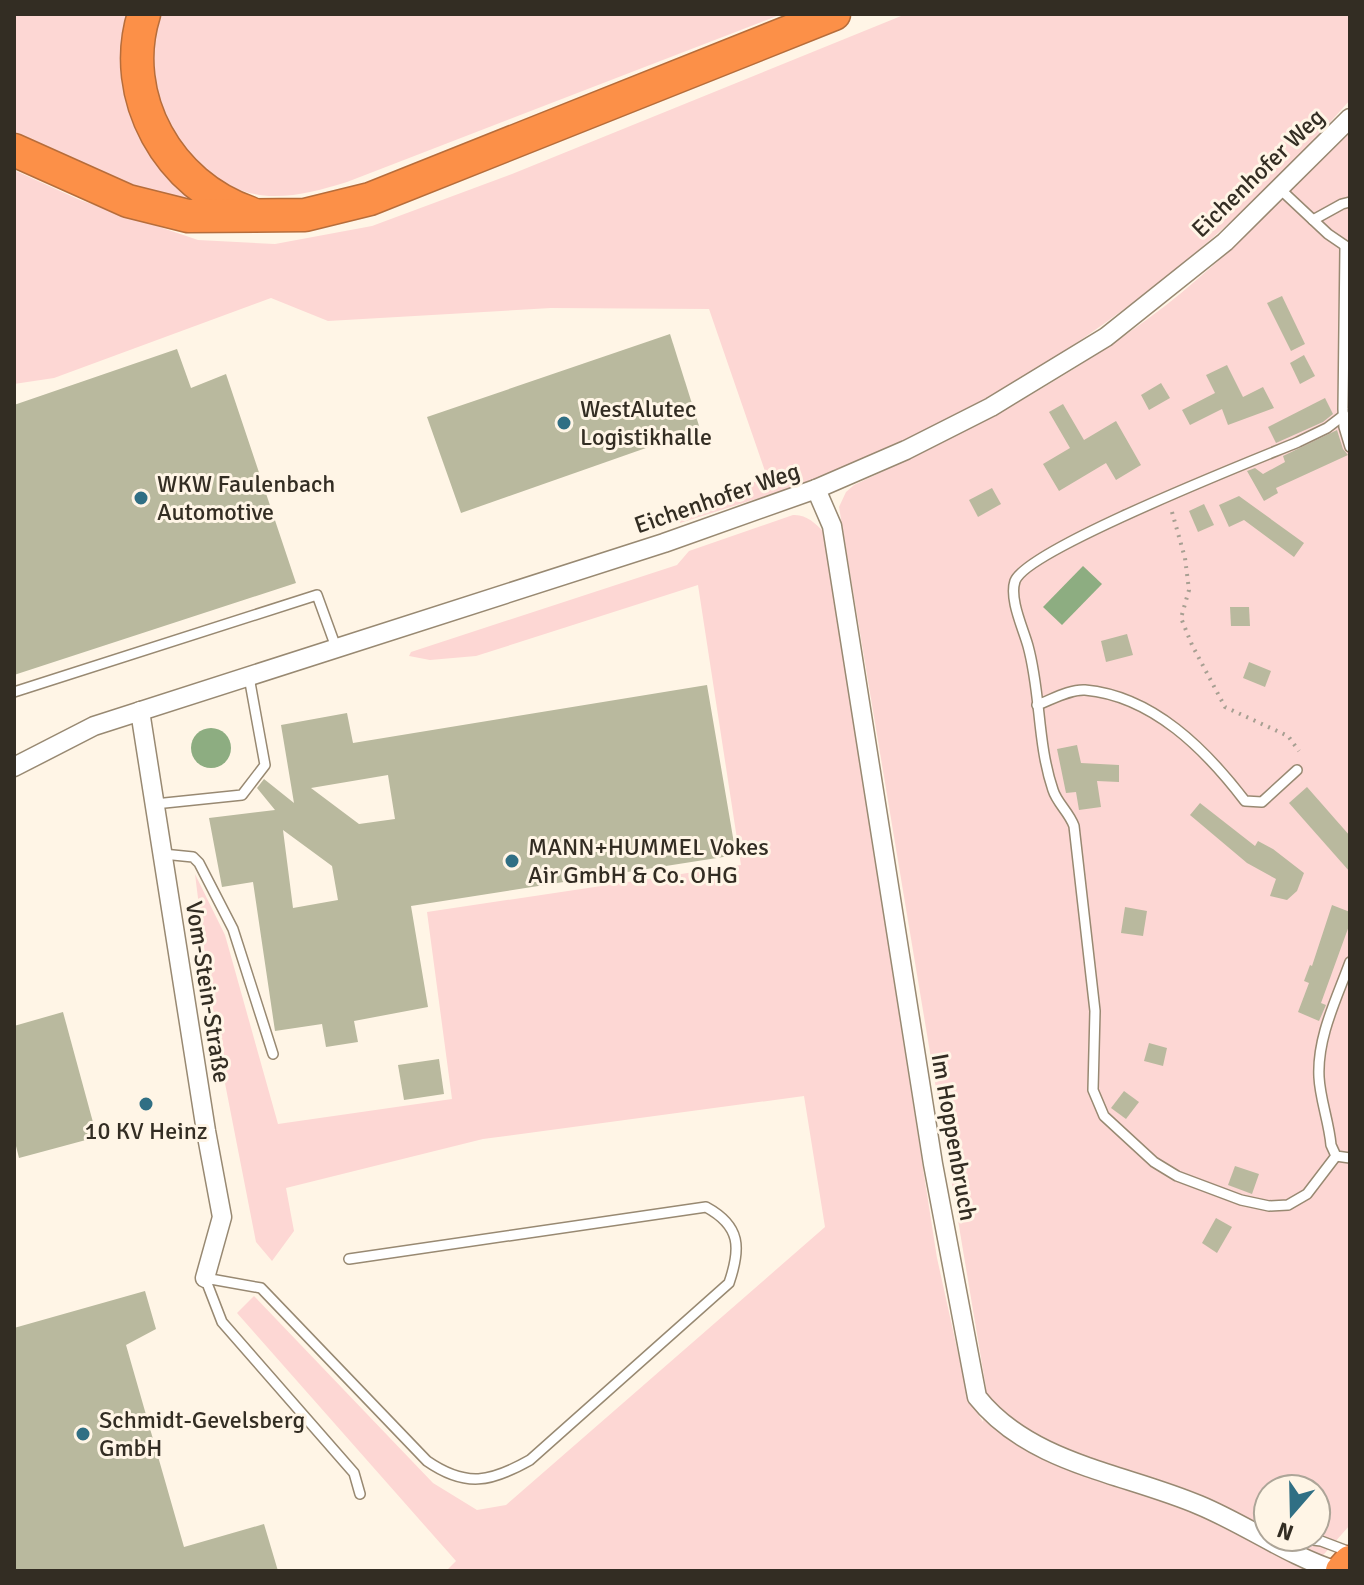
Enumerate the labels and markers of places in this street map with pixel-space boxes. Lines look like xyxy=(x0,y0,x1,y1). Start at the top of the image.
place label: WestAlutec Logistikhalle xyxy=(580,394,712,452)
marker: WestAlutec Logistikhalle xyxy=(555,414,573,432)
place label: WKW Faulenbach Automotive xyxy=(157,469,335,527)
marker: WKW Faulenbach Automotive xyxy=(132,489,150,507)
place label: MANN+HUMMEL Vokes Air GmbH & Co. OHG xyxy=(528,832,769,890)
marker: MANN+HUMMEL Vokes Air GmbH & Co. OHG xyxy=(503,852,521,870)
marker: 10 KV Heinz xyxy=(137,1095,155,1113)
place label: 10 KV Heinz xyxy=(84,1116,208,1146)
place label: Schmidt-Gevelsberg GmbH xyxy=(99,1405,305,1463)
marker: Schmidt-Gevelsberg GmbH xyxy=(74,1425,92,1443)

